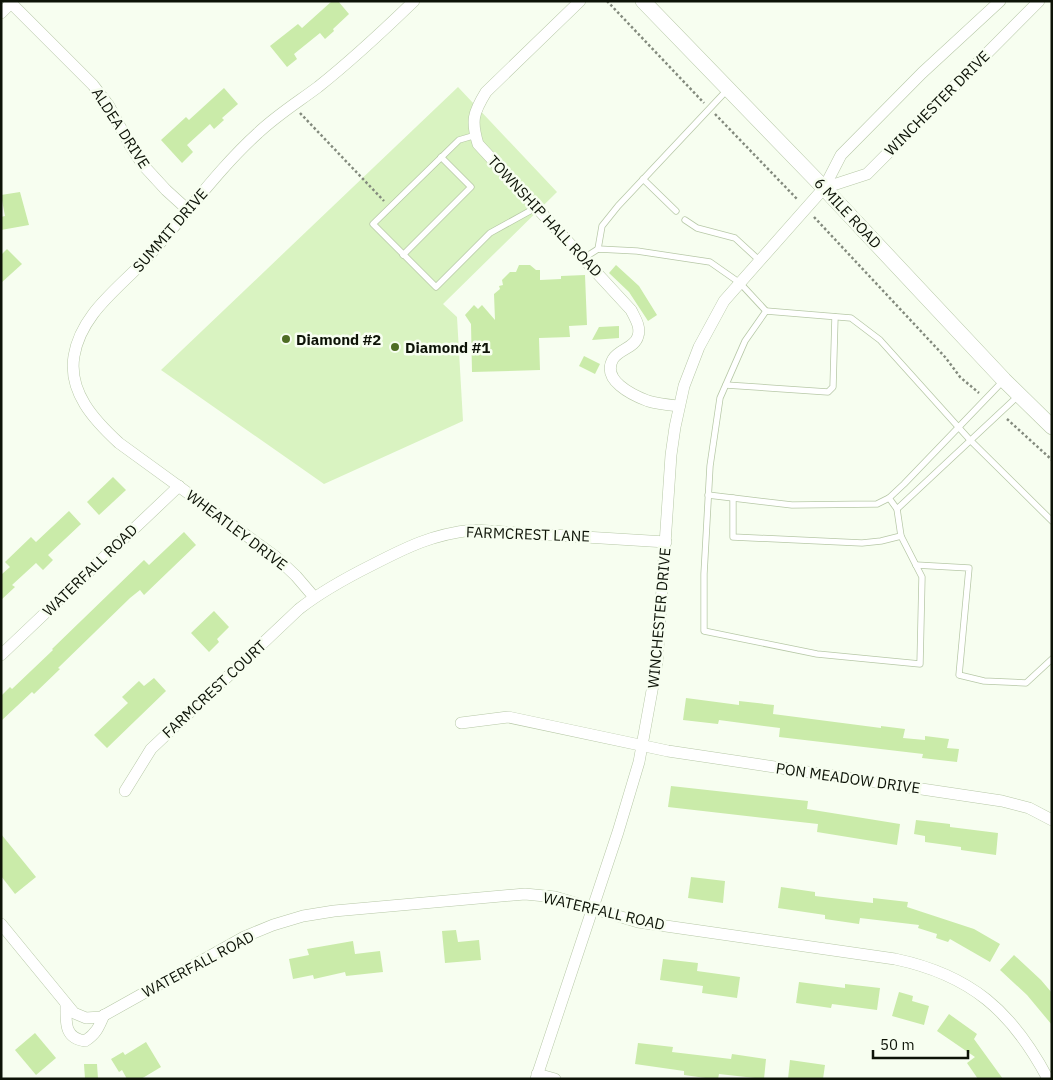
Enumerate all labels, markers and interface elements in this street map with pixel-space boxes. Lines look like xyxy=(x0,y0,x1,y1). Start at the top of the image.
street label: WINCHESTER DRIVE xyxy=(880,46,994,160)
street label: ALDEA DRIVE xyxy=(88,84,154,172)
street label: TOWNSHIP HALL ROAD xyxy=(484,151,606,281)
street label: 6 MILE ROAD xyxy=(810,174,886,252)
street label: SUMMIT DRIVE xyxy=(128,184,212,276)
place label: Diamond #2 xyxy=(296,330,381,349)
marker: Diamond #2 xyxy=(280,333,292,345)
place label: Diamond #1 xyxy=(405,338,490,357)
marker: Diamond #1 xyxy=(389,341,401,353)
street label: WHEATLEY DRIVE xyxy=(183,486,291,574)
street label: WATERFALL ROAD xyxy=(39,520,141,620)
street label: FARMCREST LANE xyxy=(466,522,590,546)
street label: WINCHESTER DRIVE xyxy=(643,547,675,689)
street label: FARMCREST COURT xyxy=(158,636,270,742)
street label: PON MEADOW DRIVE xyxy=(775,758,921,798)
street label: WATERFALL ROAD xyxy=(541,888,667,934)
street label: WATERFALL ROAD xyxy=(139,926,257,1002)
scale bar xyxy=(873,1028,968,1060)
text: 50 m xyxy=(880,1035,915,1054)

